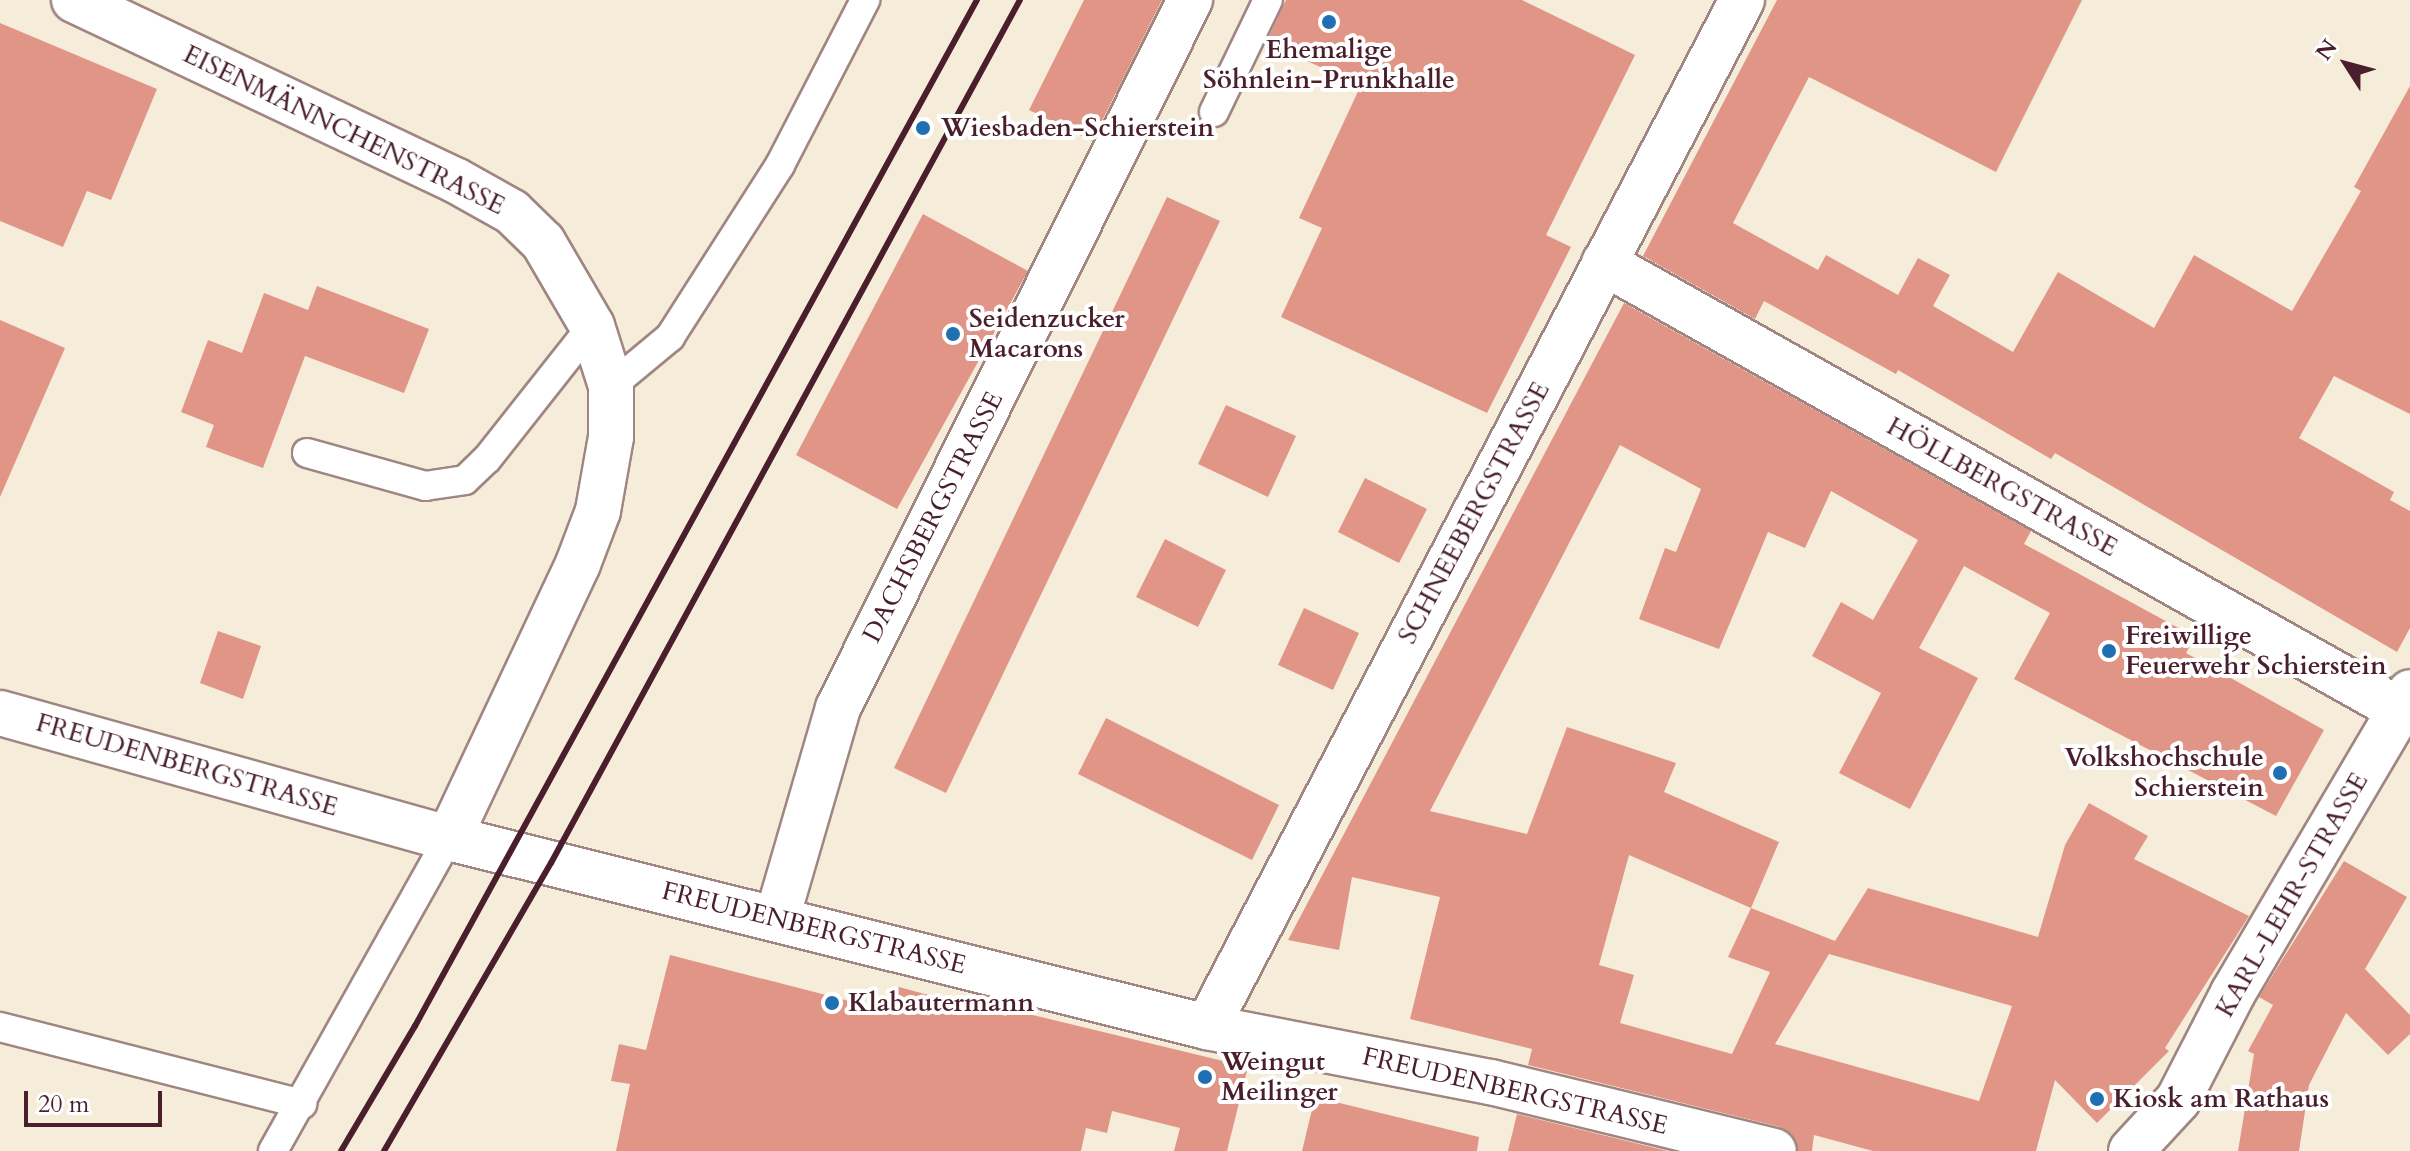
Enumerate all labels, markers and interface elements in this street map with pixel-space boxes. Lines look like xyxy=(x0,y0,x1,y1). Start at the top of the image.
marker: Ehemalige Söhnlein-Prunkhalle xyxy=(1320,13,1338,31)
north arrow xyxy=(2306,24,2386,104)
text: N xyxy=(2309,33,2344,66)
place label: Ehemalige Söhnlein-Prunkhalle xyxy=(1203,34,1455,96)
street label: EISENMÄNNCHENSTRASSE xyxy=(178,38,510,222)
place label: Wiesbaden-Schierstein xyxy=(941,112,1214,144)
marker: Wiesbaden-Schierstein xyxy=(912,117,934,139)
place label: Seidenzucker Macarons xyxy=(969,303,1125,364)
marker: Seidenzucker Macarons xyxy=(944,325,962,343)
street label: SCHNEEBERGSTRASSE xyxy=(1392,377,1556,649)
street label: DACHSBERGSTRASSE xyxy=(856,386,1010,648)
street label: HÖLLBERGSTRASSE xyxy=(1881,411,2123,563)
place label: Freiwillige Feuerwehr Schierstein xyxy=(2125,620,2387,682)
marker: Freiwillige Feuerwehr Schierstein xyxy=(2100,642,2118,660)
street label: FREUDENBERGSTRASSE xyxy=(33,707,341,823)
place label: Volkshochschule Schierstein xyxy=(2064,742,2264,804)
marker: Volkshochschule Schierstein xyxy=(2271,764,2289,782)
street label: KARL-LEHR-STRASSE xyxy=(2209,767,2375,1023)
street label: FREUDENBERGSTRASSE xyxy=(659,875,969,981)
place label: Klabautermann xyxy=(848,987,1034,1019)
marker: Klabautermann xyxy=(823,994,841,1012)
street label: FREUDENBERGSTRASSE xyxy=(1359,1041,1671,1141)
place label: Weingut Meilinger xyxy=(1221,1046,1338,1108)
marker: Weingut Meilinger xyxy=(1196,1068,1214,1086)
scale bar xyxy=(28,1075,166,1125)
place label: Kiosk am Rathaus xyxy=(2113,1083,2329,1115)
text: 20 m xyxy=(38,1088,89,1121)
marker: Kiosk am Rathaus xyxy=(2088,1090,2106,1108)

